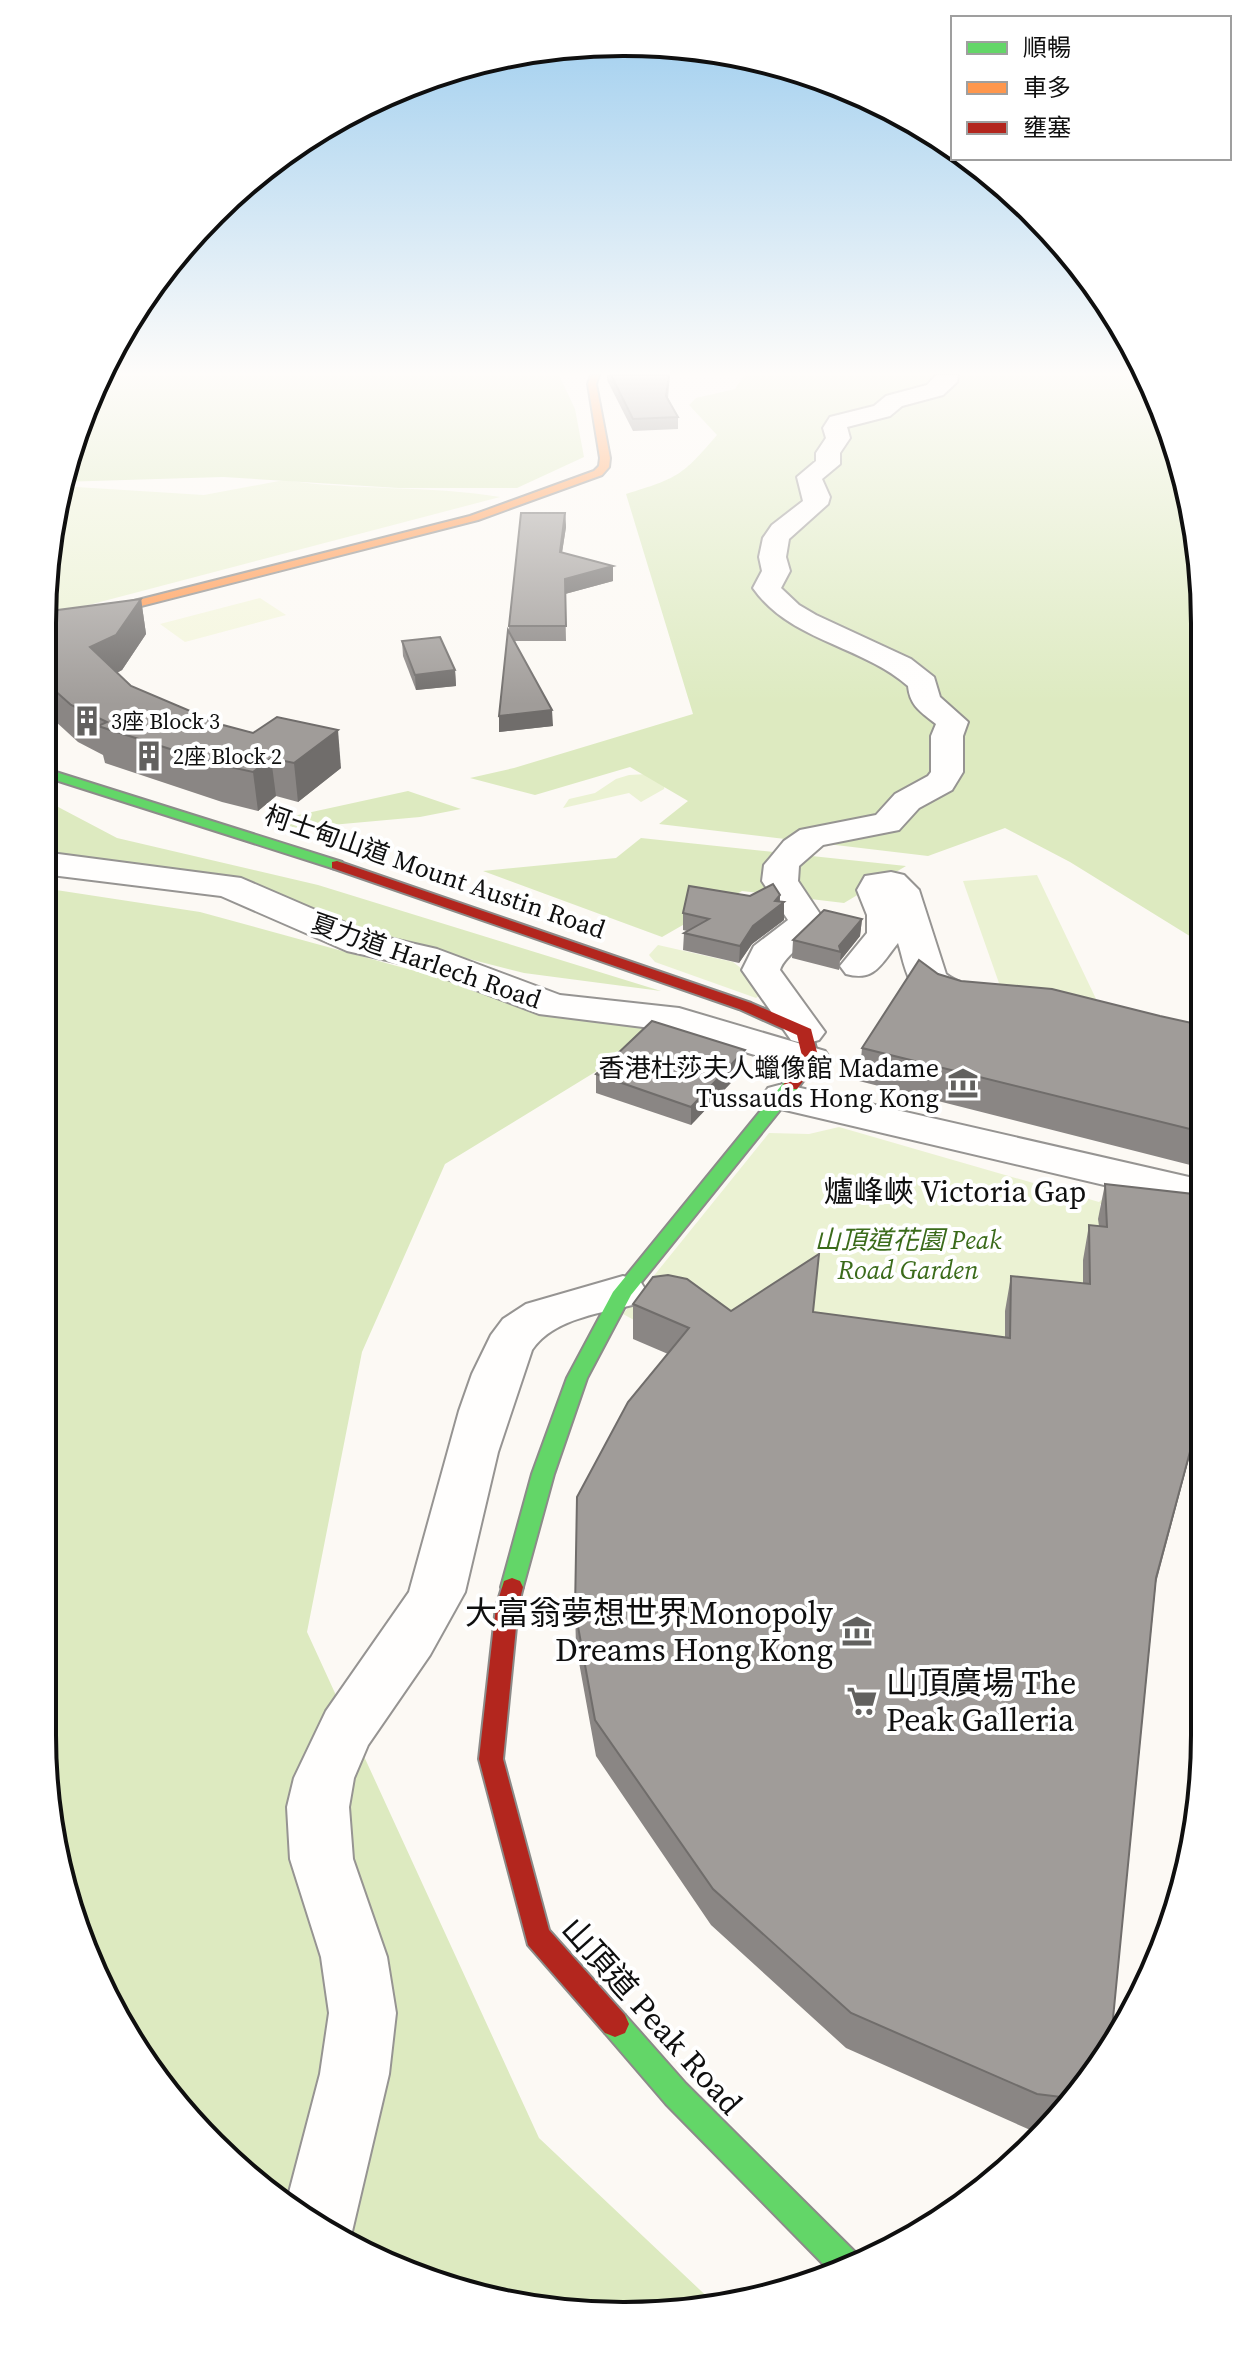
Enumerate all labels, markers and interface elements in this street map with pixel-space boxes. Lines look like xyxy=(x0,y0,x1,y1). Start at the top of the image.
legend xyxy=(951,16,1231,160)
text: 順暢 xyxy=(1023,31,1071,64)
text: 車多 xyxy=(1023,71,1071,104)
text: 壅塞 xyxy=(1023,111,1071,144)
building icon: 3座 Block 3 xyxy=(70,704,104,738)
place label: 3座 Block 3 xyxy=(111,706,220,736)
building icon: 2座 Block 2 xyxy=(132,739,166,773)
place label: 2座 Block 2 xyxy=(173,741,282,771)
street label: 柯士甸山道 Mount Austin Road xyxy=(260,797,611,947)
street label: 夏力道 Harlech Road xyxy=(306,905,546,1017)
place label: 香港杜莎夫人蠟像館 Madame Tussauds Hong Kong xyxy=(599,1050,939,1116)
museum icon: 香港杜莎夫人蠟像館 Madame Tussauds Hong Kong xyxy=(946,1066,980,1100)
district label: 爐峰峽 Victoria Gap xyxy=(824,1171,1086,1212)
park label: 山頂道花園 Peak Road Garden xyxy=(814,1222,1002,1288)
place label: 大富翁夢想世界Monopoly Dreams Hong Kong xyxy=(465,1591,834,1672)
museum icon: 大富翁夢想世界Monopoly Dreams Hong Kong xyxy=(840,1614,874,1648)
place label: 山頂廣場 The Peak Galleria xyxy=(886,1661,1076,1742)
supermarket icon: 山頂廣場 The Peak Galleria xyxy=(845,1684,879,1718)
street label: 山頂道 Peak Road xyxy=(552,1908,752,2124)

